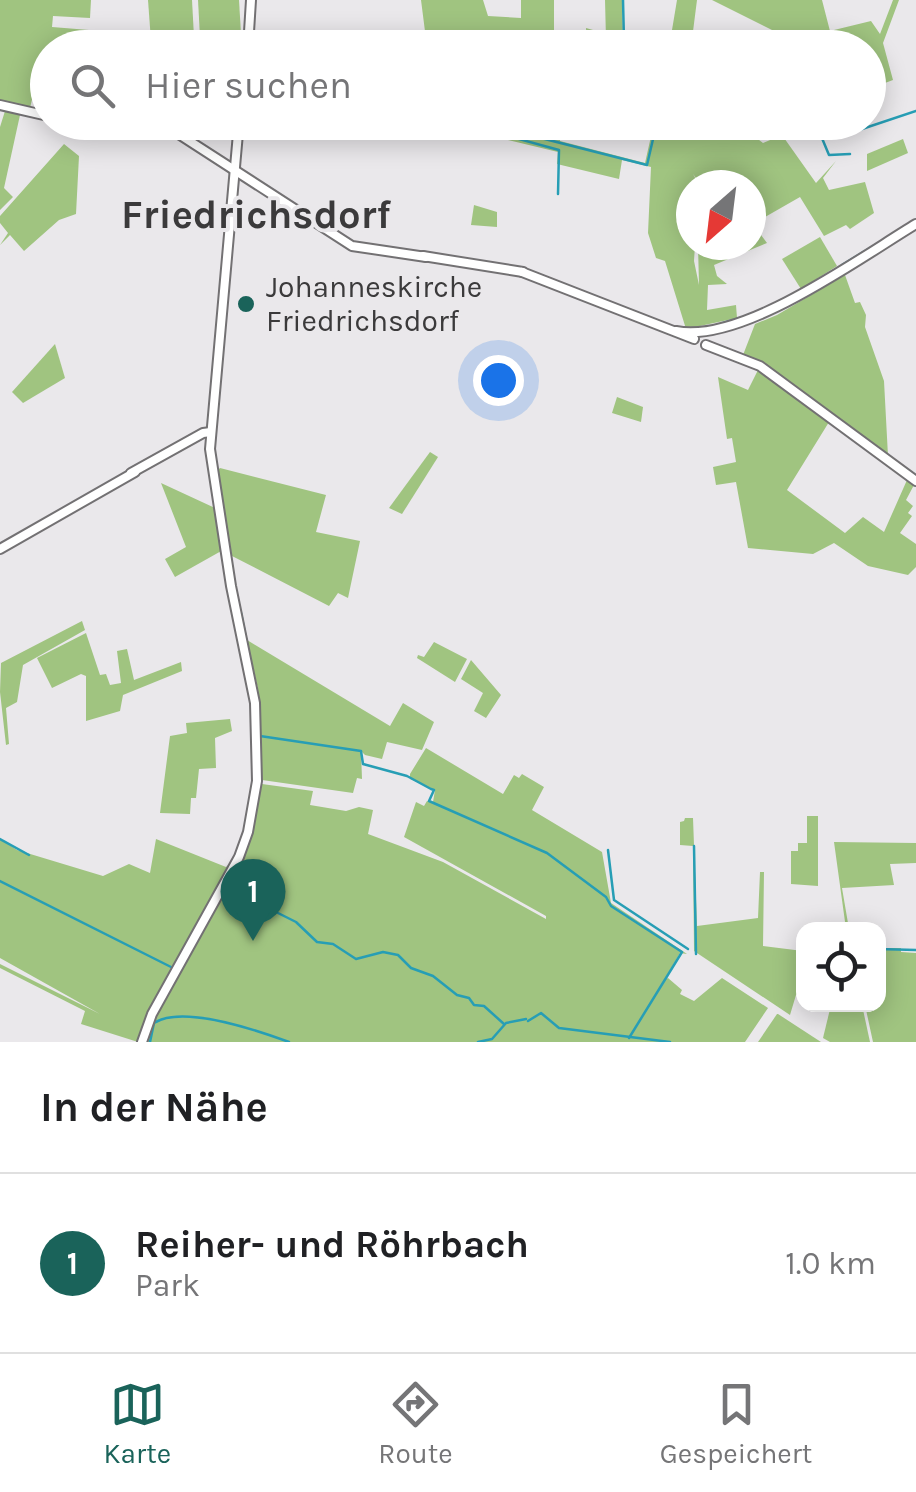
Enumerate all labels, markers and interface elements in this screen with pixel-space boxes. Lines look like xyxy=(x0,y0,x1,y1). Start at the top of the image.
search box xyxy=(30,30,886,140)
icon: search xyxy=(65,58,120,113)
text: Hier suchen xyxy=(145,63,352,108)
north arrow xyxy=(676,170,766,260)
district label: Friedrichsdorf xyxy=(121,191,391,238)
place label: Johanneskirche Friedrichsdorf xyxy=(266,269,482,339)
marker: Johanneskirche Friedrichsdorf xyxy=(235,293,257,315)
your location xyxy=(473,355,524,406)
pin: 1 xyxy=(220,858,286,941)
map controls xyxy=(796,922,886,1012)
button: locate xyxy=(796,922,886,1012)
text: In der Nähe xyxy=(40,1082,268,1132)
text: Reiher- und Röhrbach xyxy=(135,1222,529,1267)
text: 1 xyxy=(67,1245,78,1282)
text: 1.0 km xyxy=(785,1245,876,1282)
text: Park xyxy=(135,1267,200,1304)
tab: Karte xyxy=(104,1377,171,1470)
tab: Route xyxy=(378,1377,453,1470)
tab: Gespeichert xyxy=(660,1377,812,1470)

